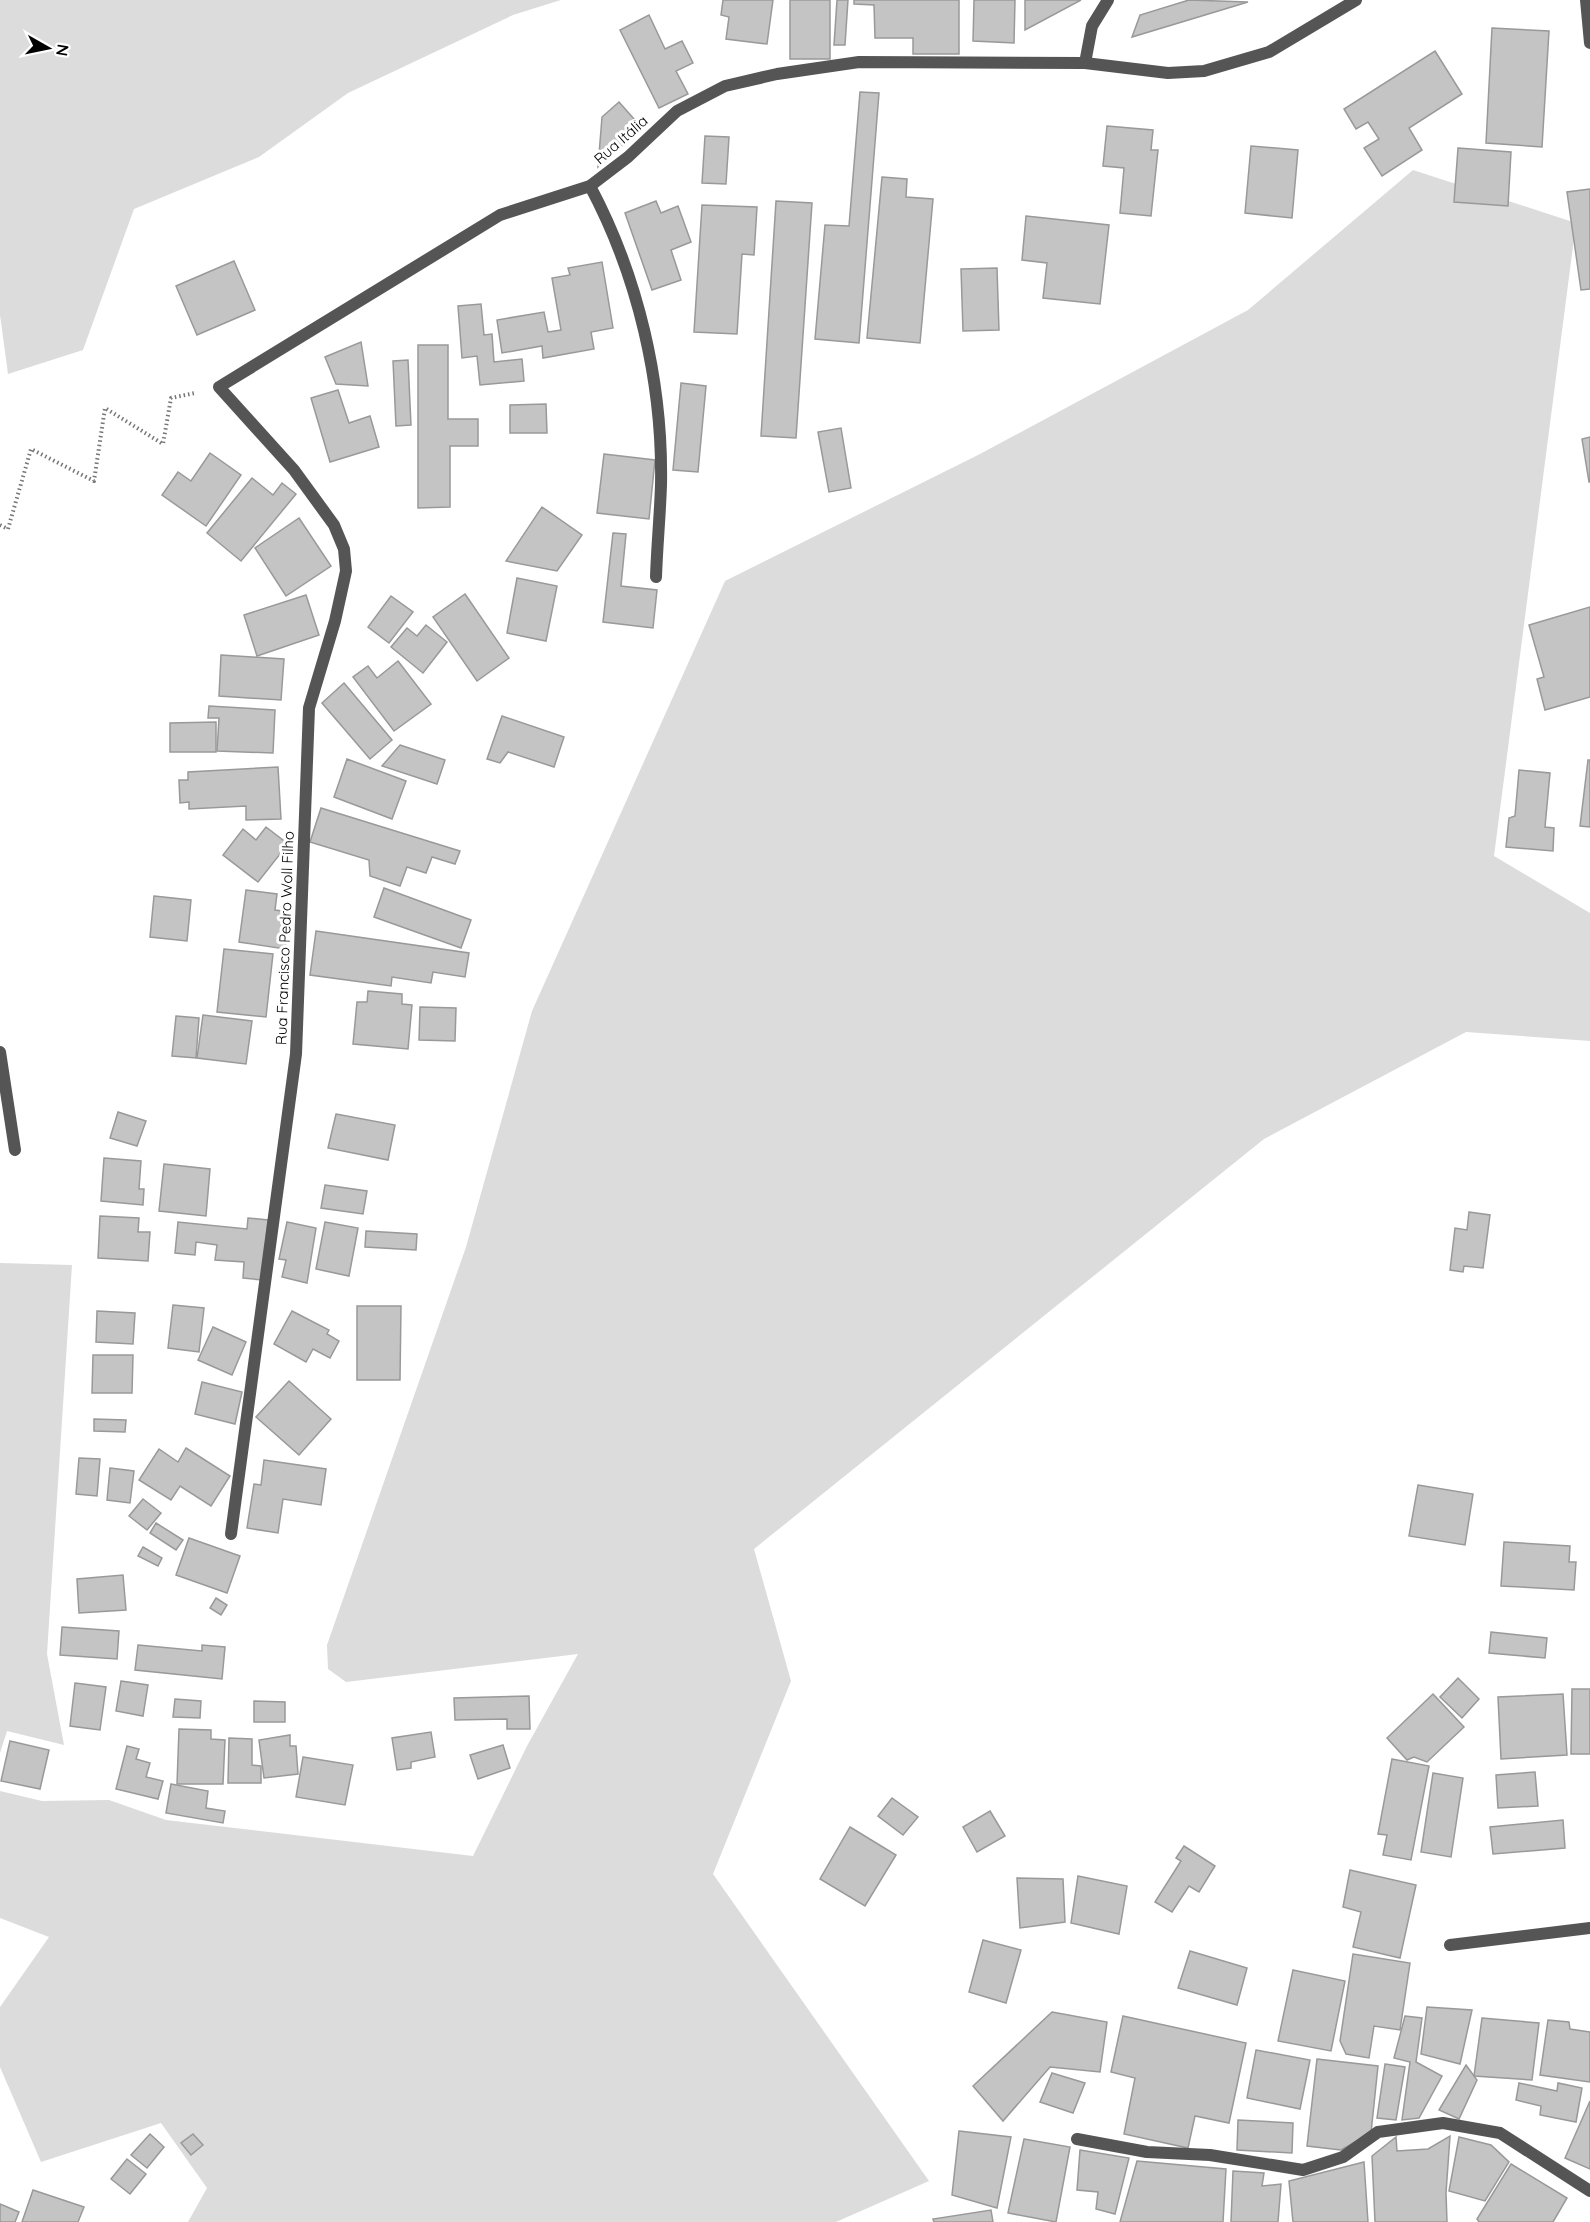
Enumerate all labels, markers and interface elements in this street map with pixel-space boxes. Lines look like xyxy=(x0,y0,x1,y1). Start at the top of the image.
north arrow xyxy=(18,18,78,78)
text: N xyxy=(52,43,74,58)
street label: Rua Itália xyxy=(590,111,652,168)
street label: Rua Francisco Pedro Woll Filho xyxy=(271,831,298,1045)

